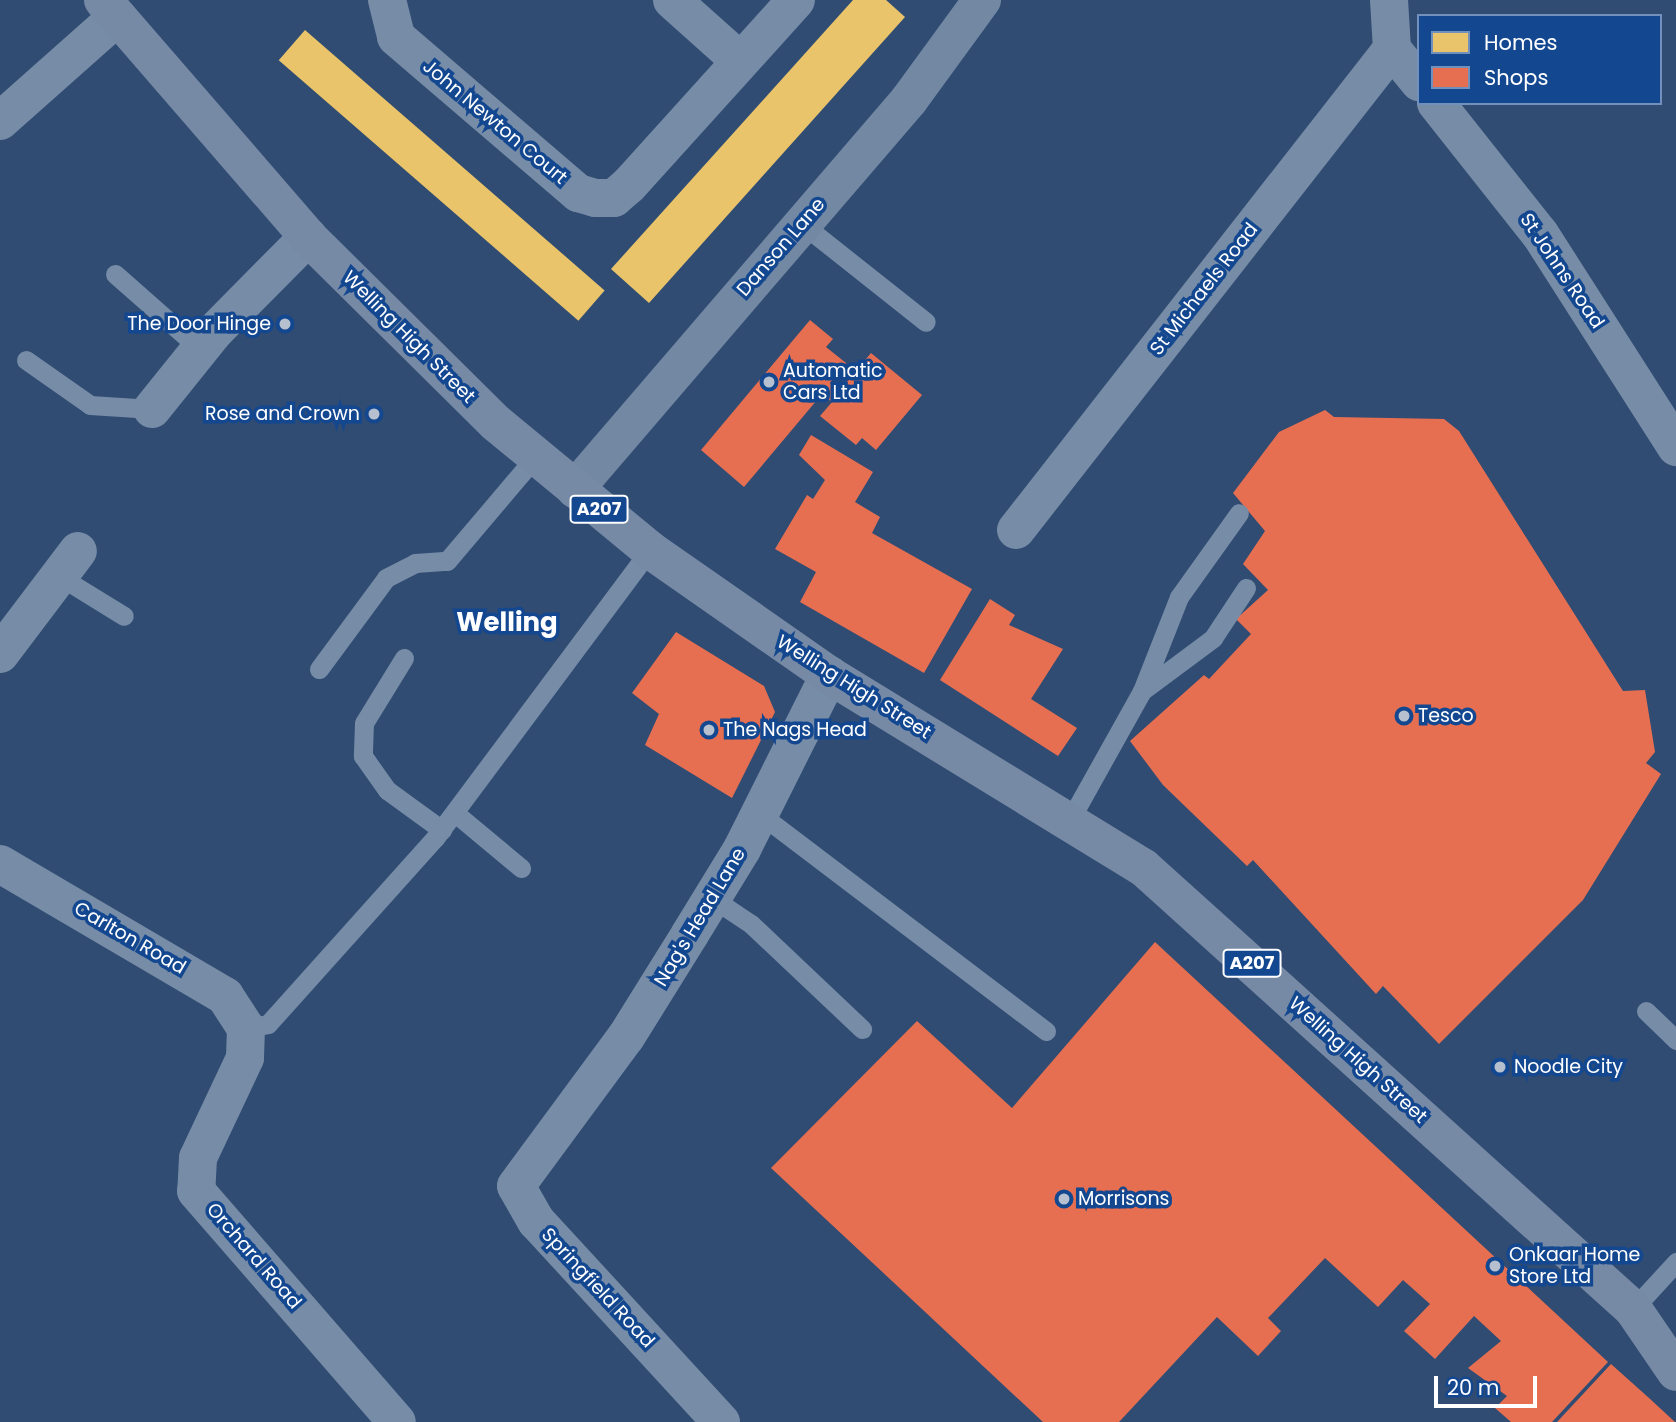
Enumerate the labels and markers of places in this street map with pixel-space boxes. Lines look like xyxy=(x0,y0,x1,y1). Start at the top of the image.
place label: The Door Hinge xyxy=(127,313,271,335)
marker: The Door Hinge xyxy=(277,316,293,332)
place label: Automatic Cars Ltd xyxy=(783,360,883,404)
marker: Automatic Cars Ltd xyxy=(761,374,777,390)
place label: Rose and Crown xyxy=(205,403,360,425)
marker: Rose and Crown xyxy=(366,406,382,422)
place label: Tesco xyxy=(1418,705,1474,727)
marker: Tesco xyxy=(1396,708,1412,724)
place label: The Nags Head xyxy=(723,719,867,741)
marker: The Nags Head xyxy=(701,722,717,738)
place label: Noodle City xyxy=(1514,1056,1623,1078)
marker: Noodle City xyxy=(1492,1059,1508,1075)
place label: Morrisons xyxy=(1078,1188,1170,1210)
marker: Morrisons xyxy=(1056,1191,1072,1207)
place label: Onkaar Home Store Ltd xyxy=(1509,1244,1640,1288)
marker: Onkaar Home Store Ltd xyxy=(1487,1258,1503,1274)

